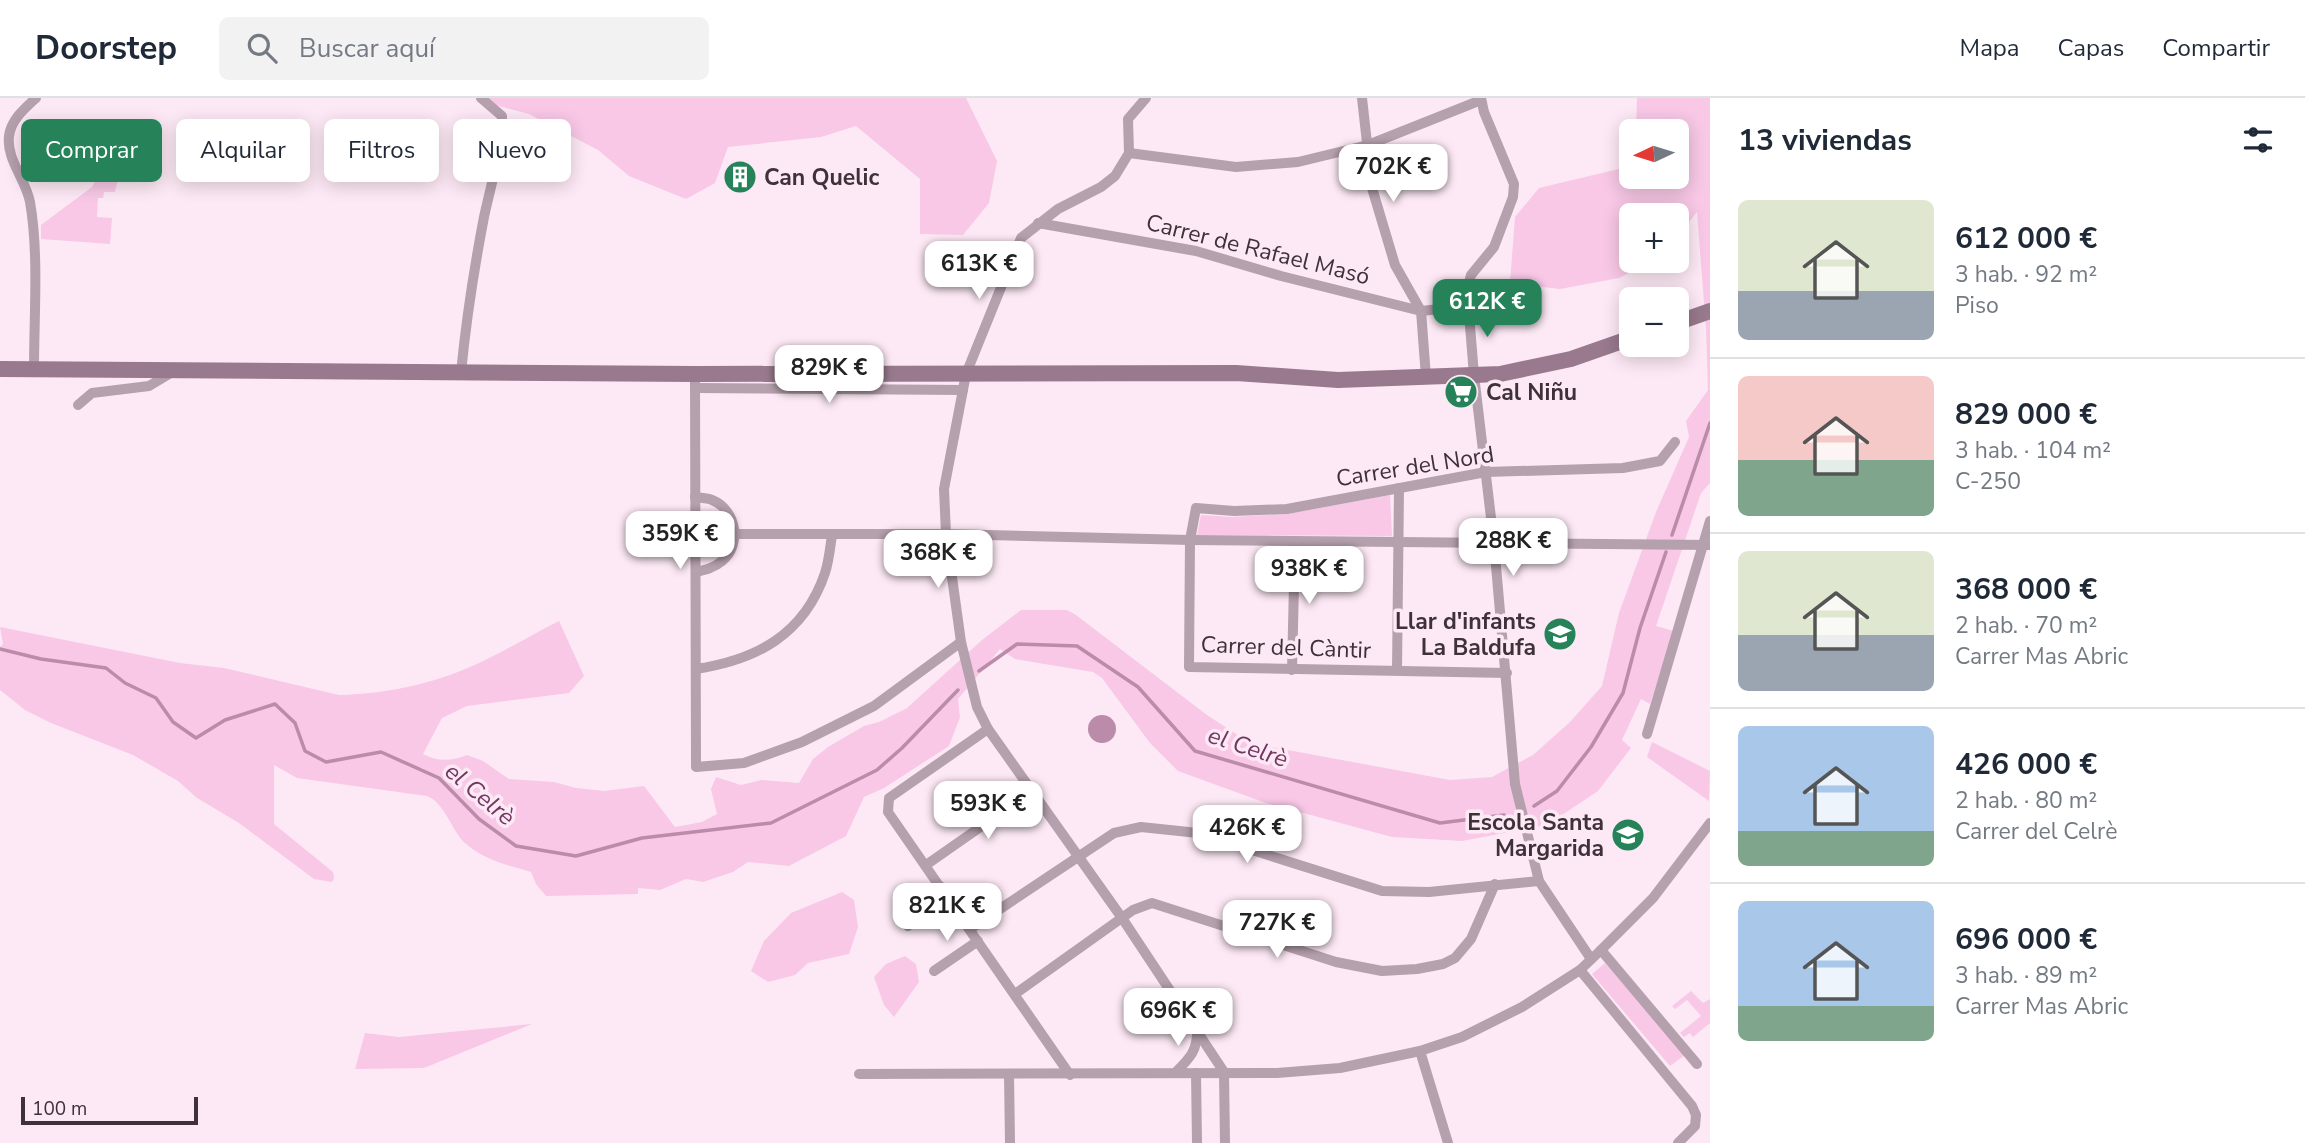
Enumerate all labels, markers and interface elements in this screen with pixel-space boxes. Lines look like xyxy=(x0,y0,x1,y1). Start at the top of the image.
search box xyxy=(219,17,709,80)
text: Doorstep xyxy=(35,26,177,71)
icon: search xyxy=(243,29,281,67)
text: Buscar aquí xyxy=(299,31,435,66)
text: Mapa xyxy=(1960,32,2020,64)
text: Capas xyxy=(2058,32,2124,64)
text: Compartir xyxy=(2162,32,2270,64)
chip: Comprar xyxy=(21,119,162,182)
chip: Alquilar xyxy=(176,119,310,182)
chip: Filtros xyxy=(324,119,439,182)
chip: Nuevo xyxy=(453,119,571,182)
north arrow xyxy=(1619,119,1689,189)
map controls xyxy=(1619,119,1689,357)
text: 13 viviendas xyxy=(1738,120,1912,161)
icon: filters xyxy=(2239,121,2277,159)
pin: 702K € xyxy=(1336,144,1450,204)
text: 702K € xyxy=(1355,151,1431,182)
building icon: Can Quelic xyxy=(721,158,759,196)
place label: Can Quelic xyxy=(764,162,879,193)
button: + xyxy=(1619,203,1689,273)
street label: Carrer de Rafael Masó xyxy=(1143,207,1373,292)
text: 612 000 € xyxy=(1955,218,2097,259)
icon: home xyxy=(1794,228,1878,312)
pin: 613K € xyxy=(922,242,1036,301)
text: 613K € xyxy=(941,248,1017,279)
text: 3 hab. · 92 m² xyxy=(1955,259,2097,290)
pin: 612K € xyxy=(1430,280,1544,339)
text: 612K € xyxy=(1449,286,1525,317)
button: − xyxy=(1619,287,1689,357)
text: Piso xyxy=(1955,290,1999,321)
pin: 829K € xyxy=(772,345,886,405)
text: 829K € xyxy=(791,352,867,383)
supermarket icon: Cal Niñu xyxy=(1442,373,1480,411)
place label: Cal Niñu xyxy=(1486,377,1577,408)
text: 829 000 € xyxy=(1955,394,2097,435)
icon: home xyxy=(1794,404,1878,488)
text: 3 hab. · 104 m² xyxy=(1955,435,2111,466)
street label: Carrer del Nord xyxy=(1334,439,1496,494)
text: C-250 xyxy=(1955,466,2021,497)
pin: 359K € xyxy=(623,512,737,571)
text: 359K € xyxy=(642,518,718,549)
pin: 288K € xyxy=(1456,518,1570,578)
text: 288K € xyxy=(1475,525,1551,556)
pin: 368K € xyxy=(881,531,995,590)
text: 368K € xyxy=(900,537,976,568)
pin: 938K € xyxy=(1252,546,1366,606)
text: 938K € xyxy=(1271,553,1347,584)
text: 368 000 € xyxy=(1955,569,2097,610)
icon: home xyxy=(1794,579,1878,663)
place label: Llar d'infants La Baldufa xyxy=(1395,606,1536,663)
text: 2 hab. · 70 m² xyxy=(1955,610,2097,641)
school or university icon: Llar d'infants La Baldufa xyxy=(1541,615,1579,653)
street label: Carrer del Càntir xyxy=(1200,629,1372,666)
text: Carrer Mas Abric xyxy=(1955,641,2128,672)
water label: el Celrè xyxy=(1204,719,1292,775)
text: 426 000 € xyxy=(1955,744,2097,785)
icon: home xyxy=(1794,754,1878,838)
water label: el Celrè xyxy=(438,755,522,833)
pin: 593K € xyxy=(931,782,1045,841)
text: 2 hab. · 80 m² xyxy=(1955,785,2097,816)
text: 593K € xyxy=(950,788,1026,819)
pin: 426K € xyxy=(1190,806,1304,865)
place label: Escola Santa Margarida xyxy=(1467,807,1604,864)
text: 426K € xyxy=(1209,812,1285,843)
school or university icon: Escola Santa Margarida xyxy=(1609,816,1647,854)
text: Carrer del Celrè xyxy=(1955,816,2117,847)
pin: 821K € xyxy=(890,884,1004,943)
text: 821K € xyxy=(909,890,985,921)
pin: 727K € xyxy=(1220,900,1334,960)
text: 727K € xyxy=(1239,907,1315,938)
text: 696 000 € xyxy=(1955,919,2097,960)
icon: home xyxy=(1794,929,1878,1013)
text: 3 hab. · 89 m² xyxy=(1955,960,2097,991)
pin: 696K € xyxy=(1121,988,1235,1048)
text: Carrer Mas Abric xyxy=(1955,991,2128,1022)
text: 696K € xyxy=(1140,995,1216,1026)
scale bar xyxy=(21,1094,198,1126)
text: 100 m xyxy=(32,1096,87,1122)

